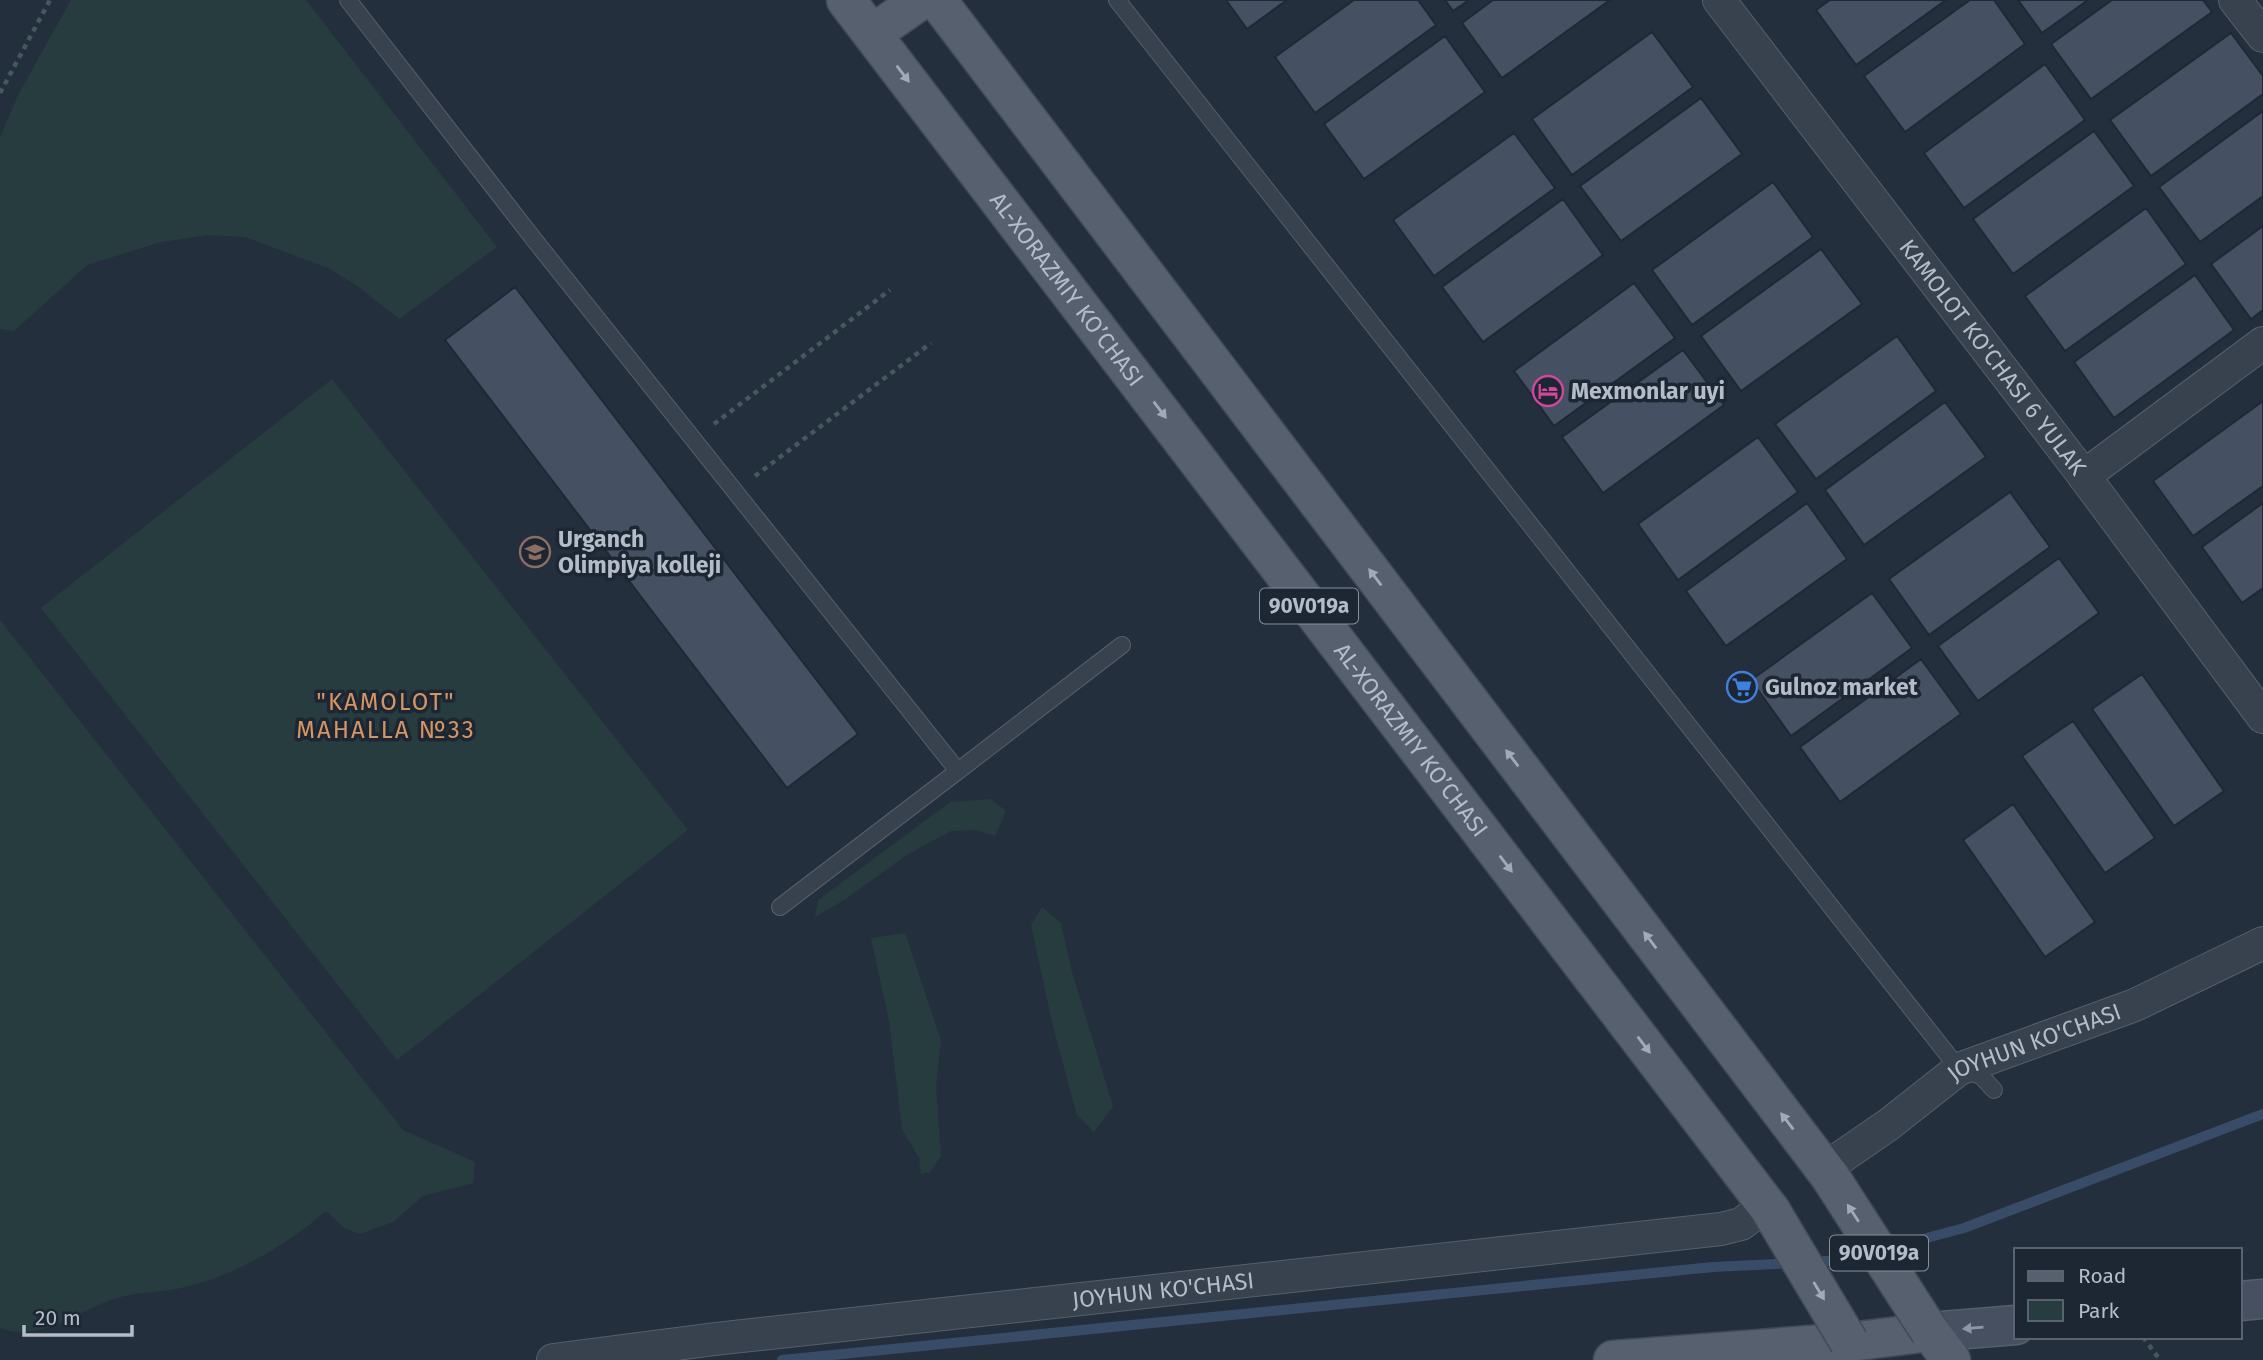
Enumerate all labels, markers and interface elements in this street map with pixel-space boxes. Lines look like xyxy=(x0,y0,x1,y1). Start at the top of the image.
one-way arrow xyxy=(895,65,909,83)
street label: AL-XORAZMIY KO’CHASI xyxy=(984,187,1150,392)
street label: KAMOLOT KO'CHASI 6 YULAK xyxy=(1894,234,2092,481)
hotel icon: Mexmonlar uyi xyxy=(1531,374,1565,408)
place label: Mexmonlar uyi xyxy=(1571,377,1725,405)
one-way arrow xyxy=(1152,401,1167,419)
place label: Urganch Olimpiya kolleji xyxy=(558,525,721,579)
school or university icon: Urganch Olimpiya kolleji xyxy=(518,535,552,569)
one-way arrow xyxy=(1368,568,1382,586)
road number: 90V019a xyxy=(1260,588,1358,624)
street label: AL-XORAZMIY KO’CHASI xyxy=(1328,637,1494,842)
supermarket icon: Gulnoz market xyxy=(1725,670,1759,704)
place label: Gulnoz market xyxy=(1765,673,1919,701)
district label: "KAMOLOT" MAHALLA №33 xyxy=(296,688,476,744)
one-way arrow xyxy=(1505,750,1520,768)
one-way arrow xyxy=(1498,855,1512,873)
one-way arrow xyxy=(1643,930,1657,949)
street label: JOYHUN KO'CHASI xyxy=(1941,997,2125,1087)
one-way arrow xyxy=(1636,1035,1651,1053)
one-way arrow xyxy=(1781,1112,1795,1130)
one-way arrow xyxy=(1847,1203,1860,1222)
road number: 90V019a xyxy=(1830,1236,1928,1270)
legend xyxy=(2014,1248,2242,1339)
text: Road xyxy=(2078,1263,2126,1289)
street label: JOYHUN KO'CHASI xyxy=(1071,1266,1255,1314)
one-way arrow xyxy=(1812,1281,1825,1300)
scale bar xyxy=(24,1294,133,1338)
text: Park xyxy=(2078,1298,2120,1324)
text: 20 m xyxy=(35,1305,81,1331)
one-way arrow xyxy=(1962,1323,1984,1334)

